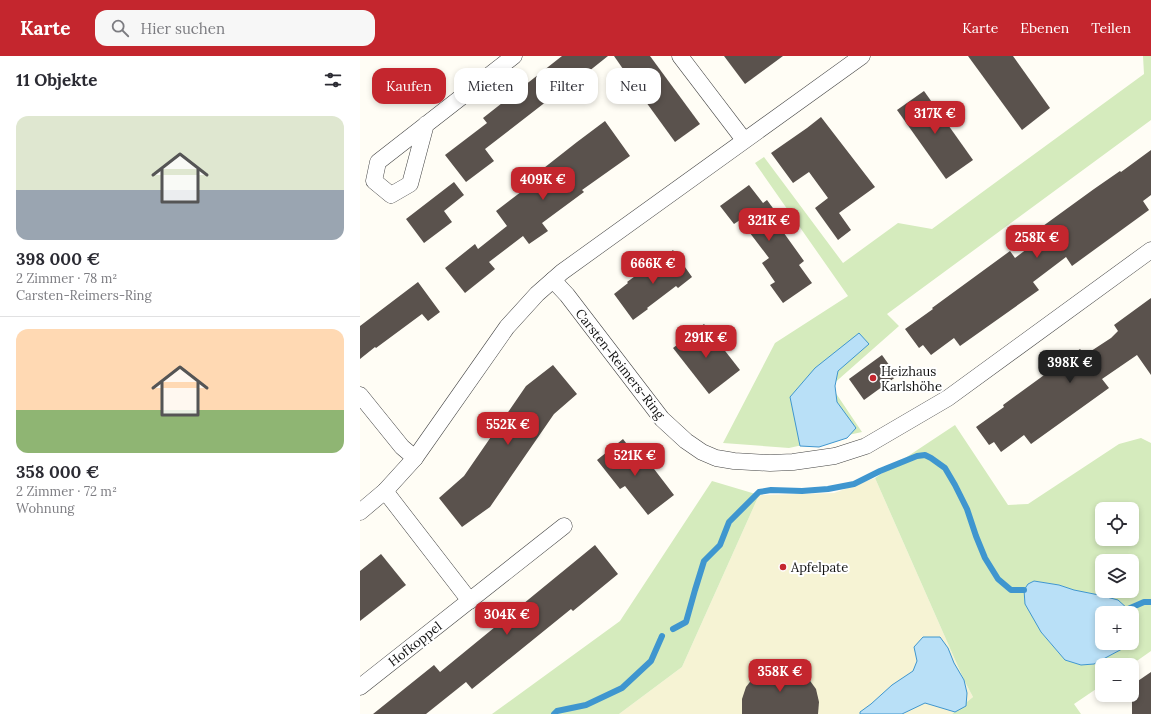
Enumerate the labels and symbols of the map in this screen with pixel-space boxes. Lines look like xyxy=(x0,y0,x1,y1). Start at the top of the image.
pin: 317K € xyxy=(902,101,968,135)
pin: 409K € xyxy=(510,167,576,201)
pin: 321K € xyxy=(736,208,802,242)
pin: 258K € xyxy=(1004,225,1070,259)
pin: 666K € xyxy=(620,251,686,285)
street label: Carsten-Reimers-Ring xyxy=(572,305,669,423)
pin: 291K € xyxy=(673,325,739,359)
pin: 398K € xyxy=(1037,350,1103,384)
place label: Heizhaus Karlshöhe xyxy=(881,363,942,395)
marker: Heizhaus Karlshöhe xyxy=(868,373,878,383)
pin: 552K € xyxy=(475,412,541,446)
pin: 521K € xyxy=(602,443,668,477)
place label: Apfelpate xyxy=(790,559,848,576)
marker: Apfelpate xyxy=(778,562,788,572)
pin: 304K € xyxy=(474,602,540,636)
street label: Hofkoppel xyxy=(385,618,445,670)
pin: 358K € xyxy=(747,659,813,693)

